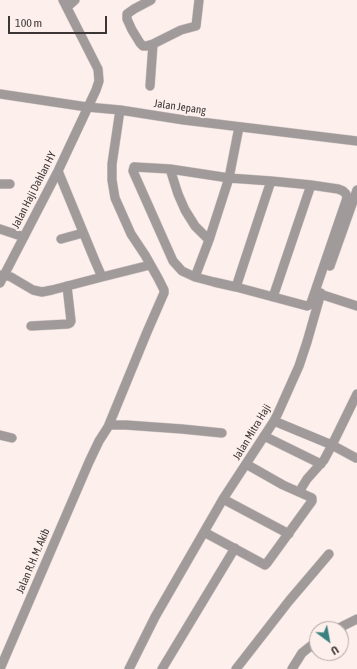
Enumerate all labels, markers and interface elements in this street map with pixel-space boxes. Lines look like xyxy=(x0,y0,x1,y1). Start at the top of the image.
scale bar xyxy=(10,8,109,34)
text: 100 m xyxy=(15,16,42,30)
street label: Jalan Jepang xyxy=(153,97,207,117)
street label: Jalan Haji Dahlan HY xyxy=(9,149,59,231)
street label: Jalan Mitra Haji xyxy=(230,402,274,462)
street label: Jalan R.H. M. Akib xyxy=(13,527,53,595)
north arrow xyxy=(309,621,349,661)
text: U xyxy=(329,644,341,657)

